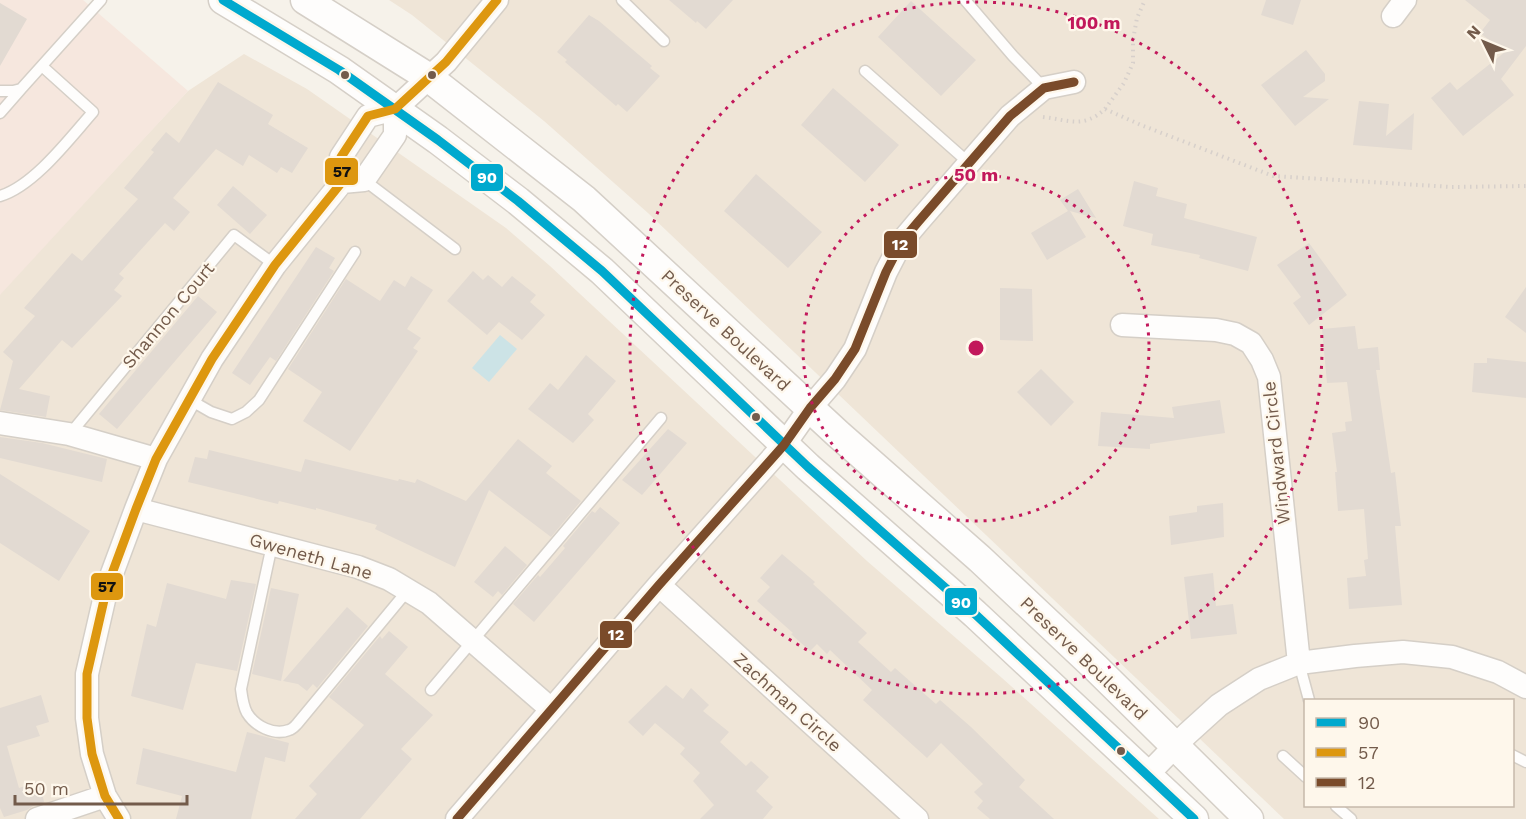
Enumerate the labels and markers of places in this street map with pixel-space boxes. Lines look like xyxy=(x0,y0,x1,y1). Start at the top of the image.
unlabelled marker xyxy=(339,69,351,81)
unlabelled marker xyxy=(426,69,438,81)
centre of rings xyxy=(966,338,986,358)
unlabelled marker xyxy=(750,411,762,423)
unlabelled marker xyxy=(1115,745,1127,757)

